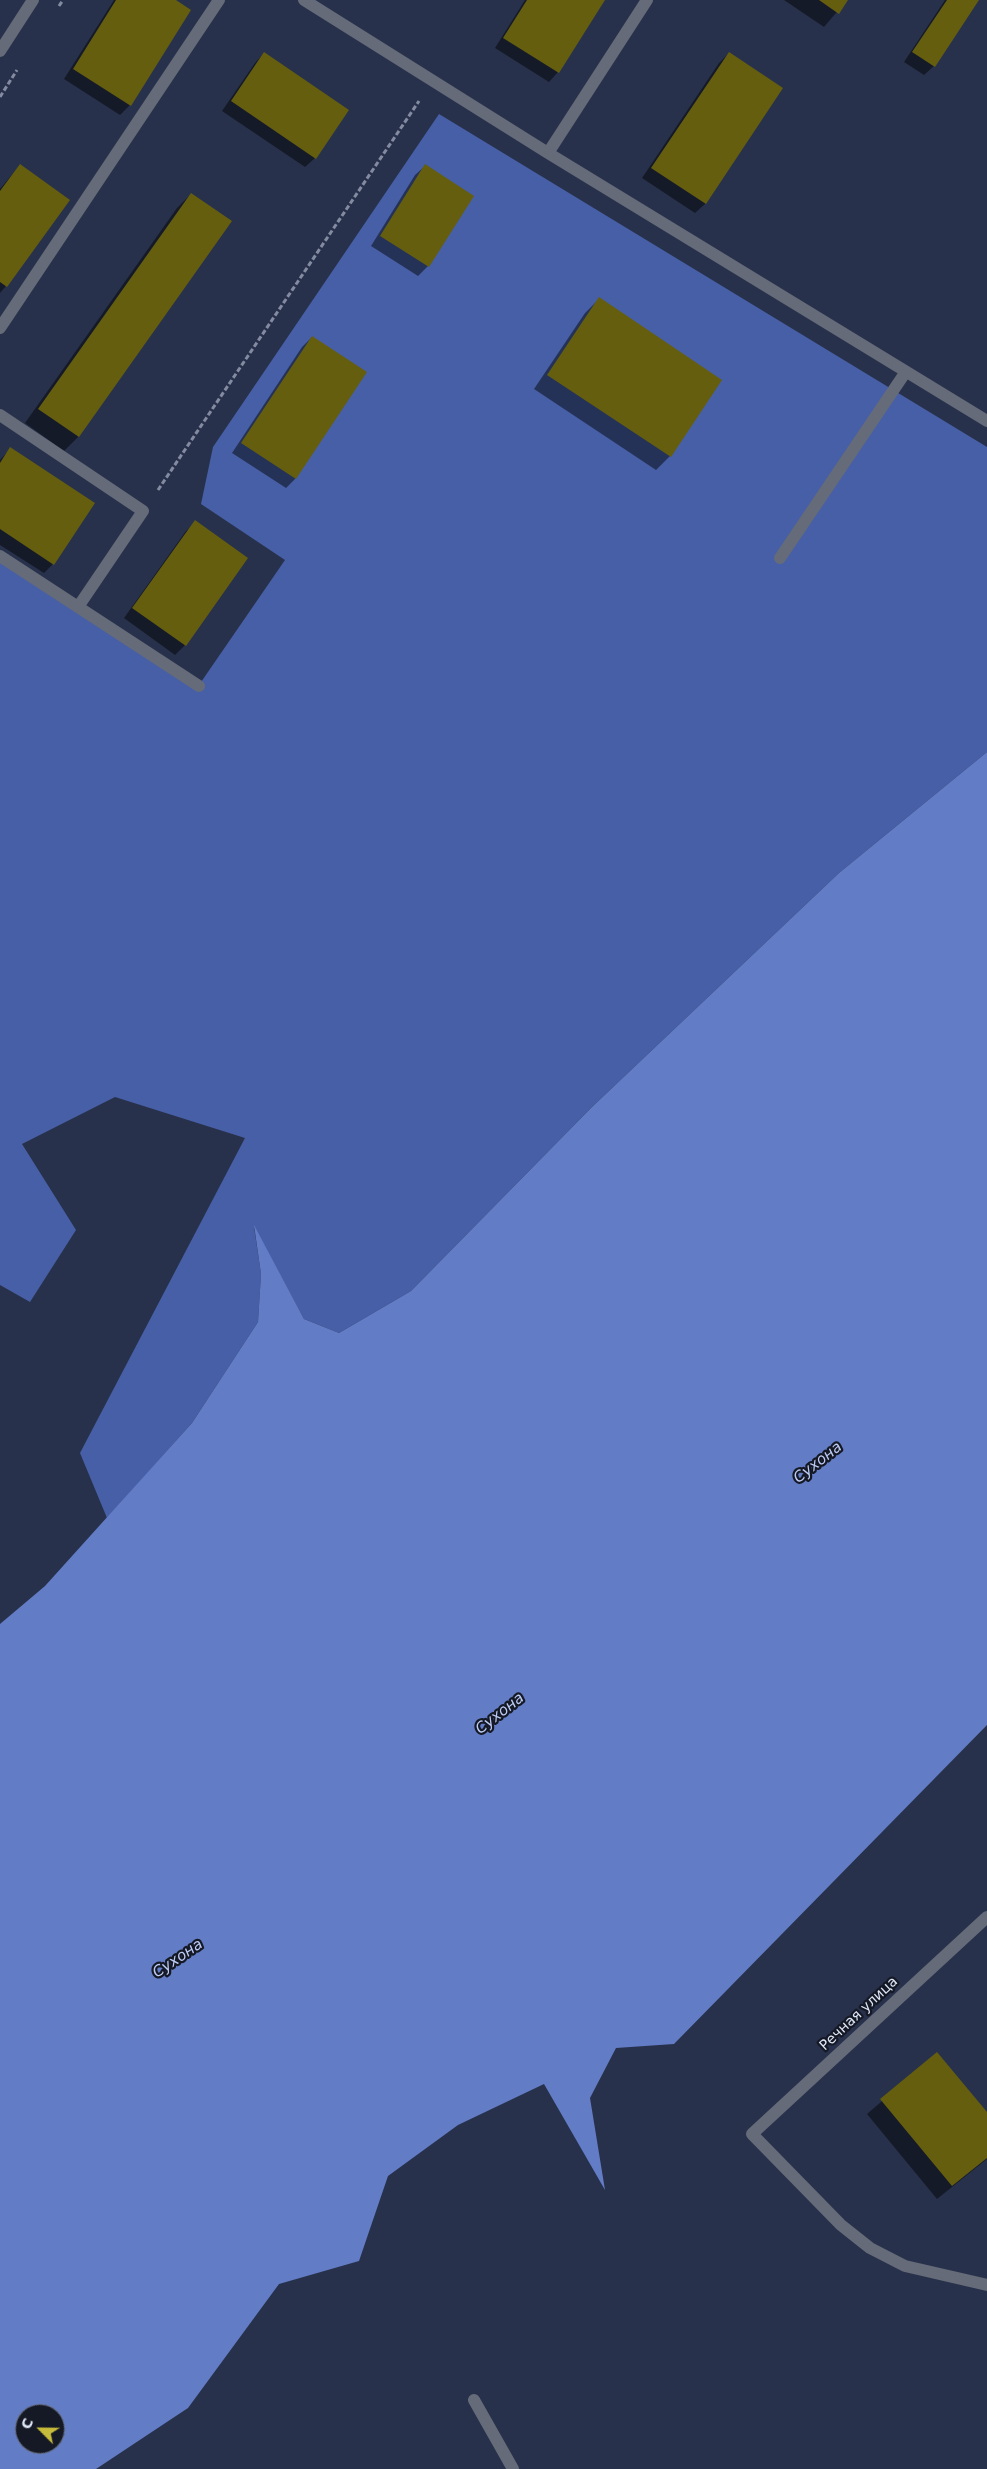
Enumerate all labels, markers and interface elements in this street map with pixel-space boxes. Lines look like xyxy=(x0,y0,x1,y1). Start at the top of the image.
water label: Сухона xyxy=(790,1439,846,1487)
water label: Сухона xyxy=(472,1690,528,1738)
water label: Сухона xyxy=(150,1936,206,1982)
street label: Речная улица xyxy=(817,1974,901,2054)
north arrow xyxy=(15,2404,65,2454)
text: С xyxy=(18,2416,36,2431)

